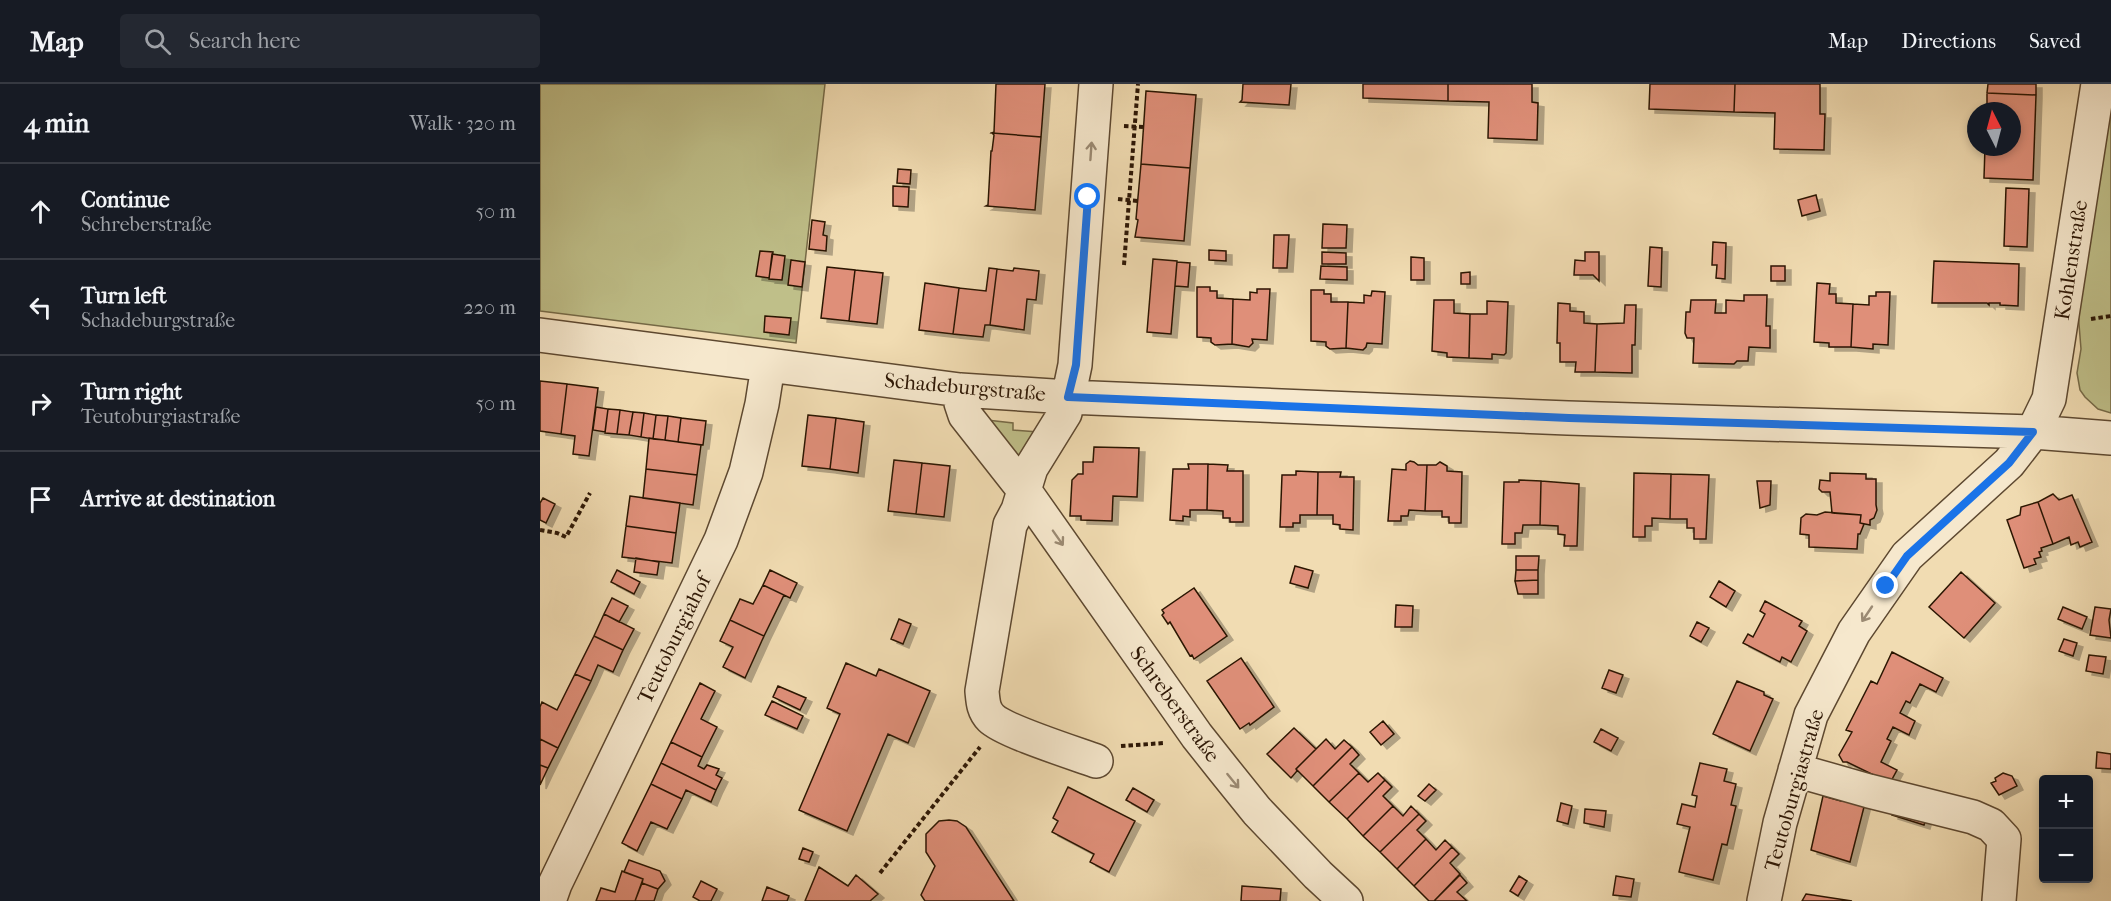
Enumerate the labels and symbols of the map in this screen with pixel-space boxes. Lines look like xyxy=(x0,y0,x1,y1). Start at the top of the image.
north arrow xyxy=(1967,102,2021,156)
one-way arrow xyxy=(1086,141,1097,161)
route start xyxy=(1074,183,1100,209)
street label: Kohlenstraße xyxy=(2050,198,2092,322)
street label: Schadeburgstraße xyxy=(883,368,1047,406)
one-way arrow xyxy=(1052,529,1064,545)
street label: Teutoburgiahof xyxy=(632,567,717,707)
route end xyxy=(1872,572,1898,598)
one-way arrow xyxy=(1861,605,1873,621)
street label: Schreberstraße xyxy=(1125,641,1225,767)
street label: Teutoburgiastraße xyxy=(1759,706,1829,874)
one-way arrow xyxy=(1226,773,1239,789)

